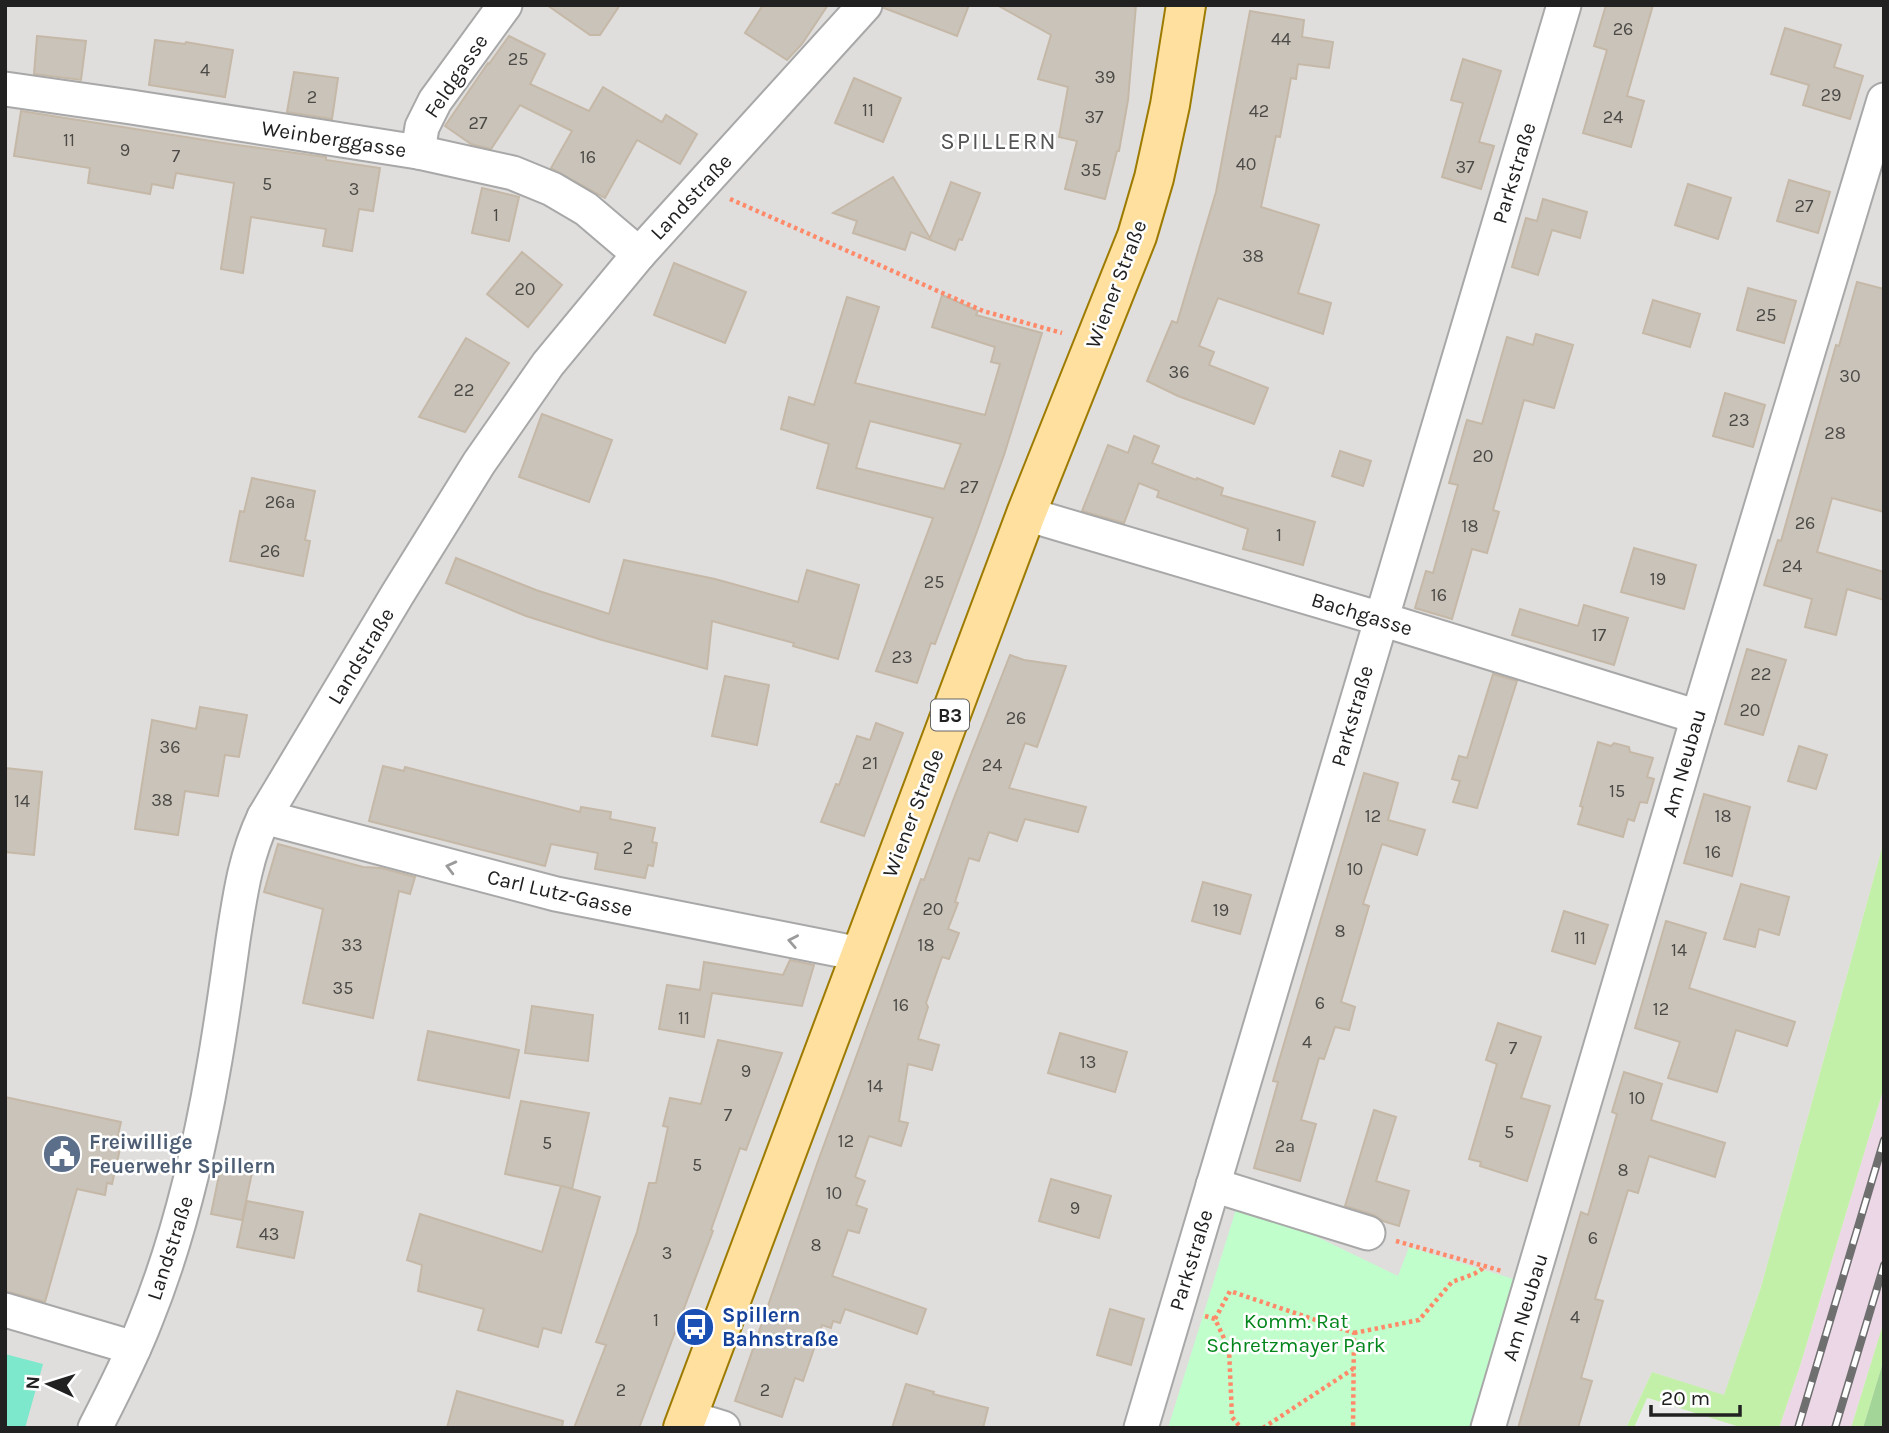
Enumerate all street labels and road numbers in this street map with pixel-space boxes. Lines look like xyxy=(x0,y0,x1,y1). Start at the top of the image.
street label: Feldgasse xyxy=(419,30,493,122)
street label: Weinberggasse xyxy=(260,116,408,162)
street label: Parkstraße xyxy=(1487,120,1541,226)
street label: Landstraße xyxy=(645,149,737,245)
street label: Wiener Straße xyxy=(1081,217,1151,351)
street label: Bachgasse xyxy=(1309,587,1415,641)
street label: Landstraße xyxy=(323,603,399,709)
street label: Parkstraße xyxy=(1326,663,1378,769)
road number: B3 xyxy=(931,700,969,730)
street label: Am Neubau xyxy=(1657,706,1711,820)
street label: Wiener Straße xyxy=(878,746,948,880)
street label: Carl Lutz-Gasse xyxy=(485,865,635,921)
street label: Landstraße xyxy=(142,1193,198,1303)
street label: Parkstraße xyxy=(1164,1207,1218,1313)
street label: Am Neubau xyxy=(1497,1250,1553,1364)

